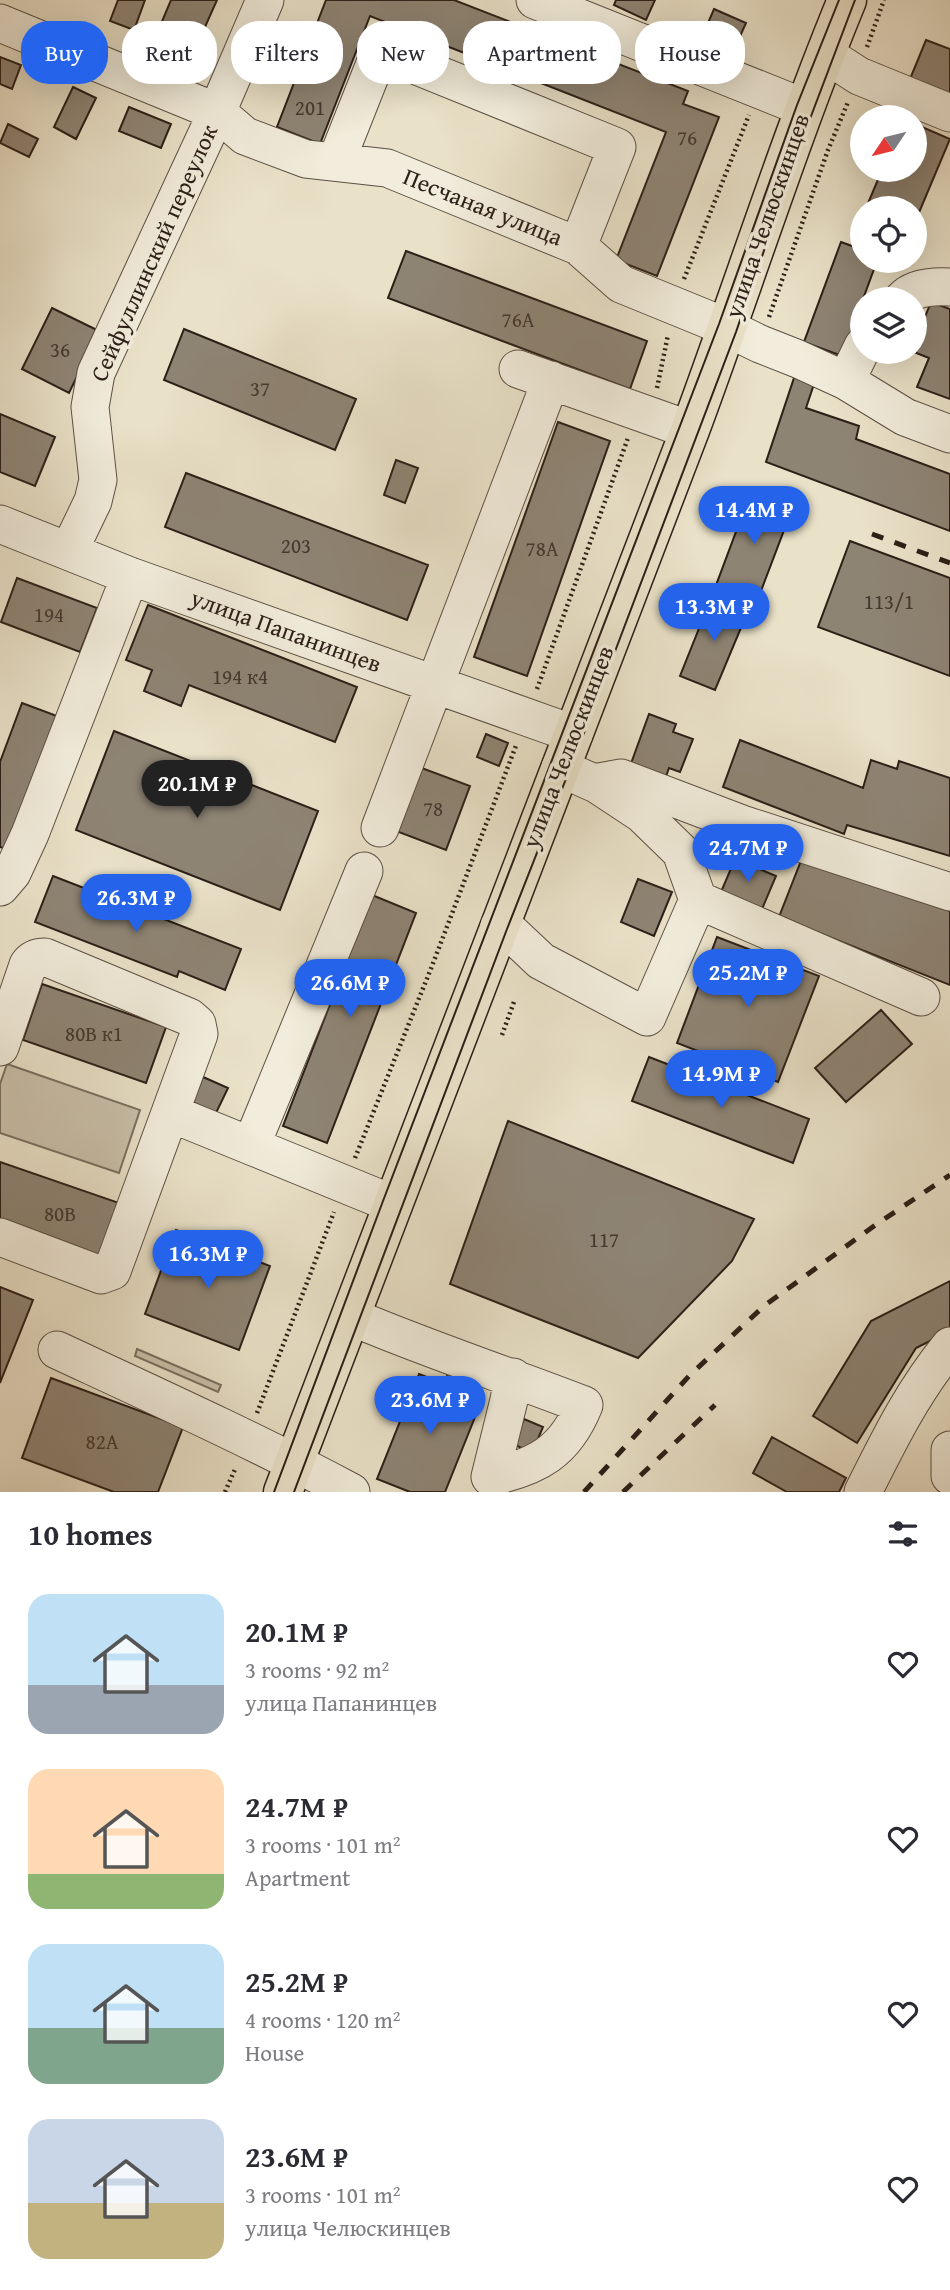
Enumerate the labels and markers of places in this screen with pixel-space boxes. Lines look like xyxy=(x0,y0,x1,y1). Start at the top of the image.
pin: 14.4M ₽ xyxy=(689,486,819,546)
pin: 13.3M ₽ xyxy=(649,584,779,643)
pin: 20.1M ₽ xyxy=(132,760,262,820)
pin: 24.7M ₽ xyxy=(683,824,813,884)
pin: 26.3M ₽ xyxy=(71,874,201,934)
pin: 25.2M ₽ xyxy=(683,950,813,1009)
pin: 26.6M ₽ xyxy=(285,960,415,1019)
pin: 14.9M ₽ xyxy=(656,1050,786,1110)
pin: 16.3M ₽ xyxy=(143,1230,273,1290)
pin: 23.6M ₽ xyxy=(365,1376,495,1436)

